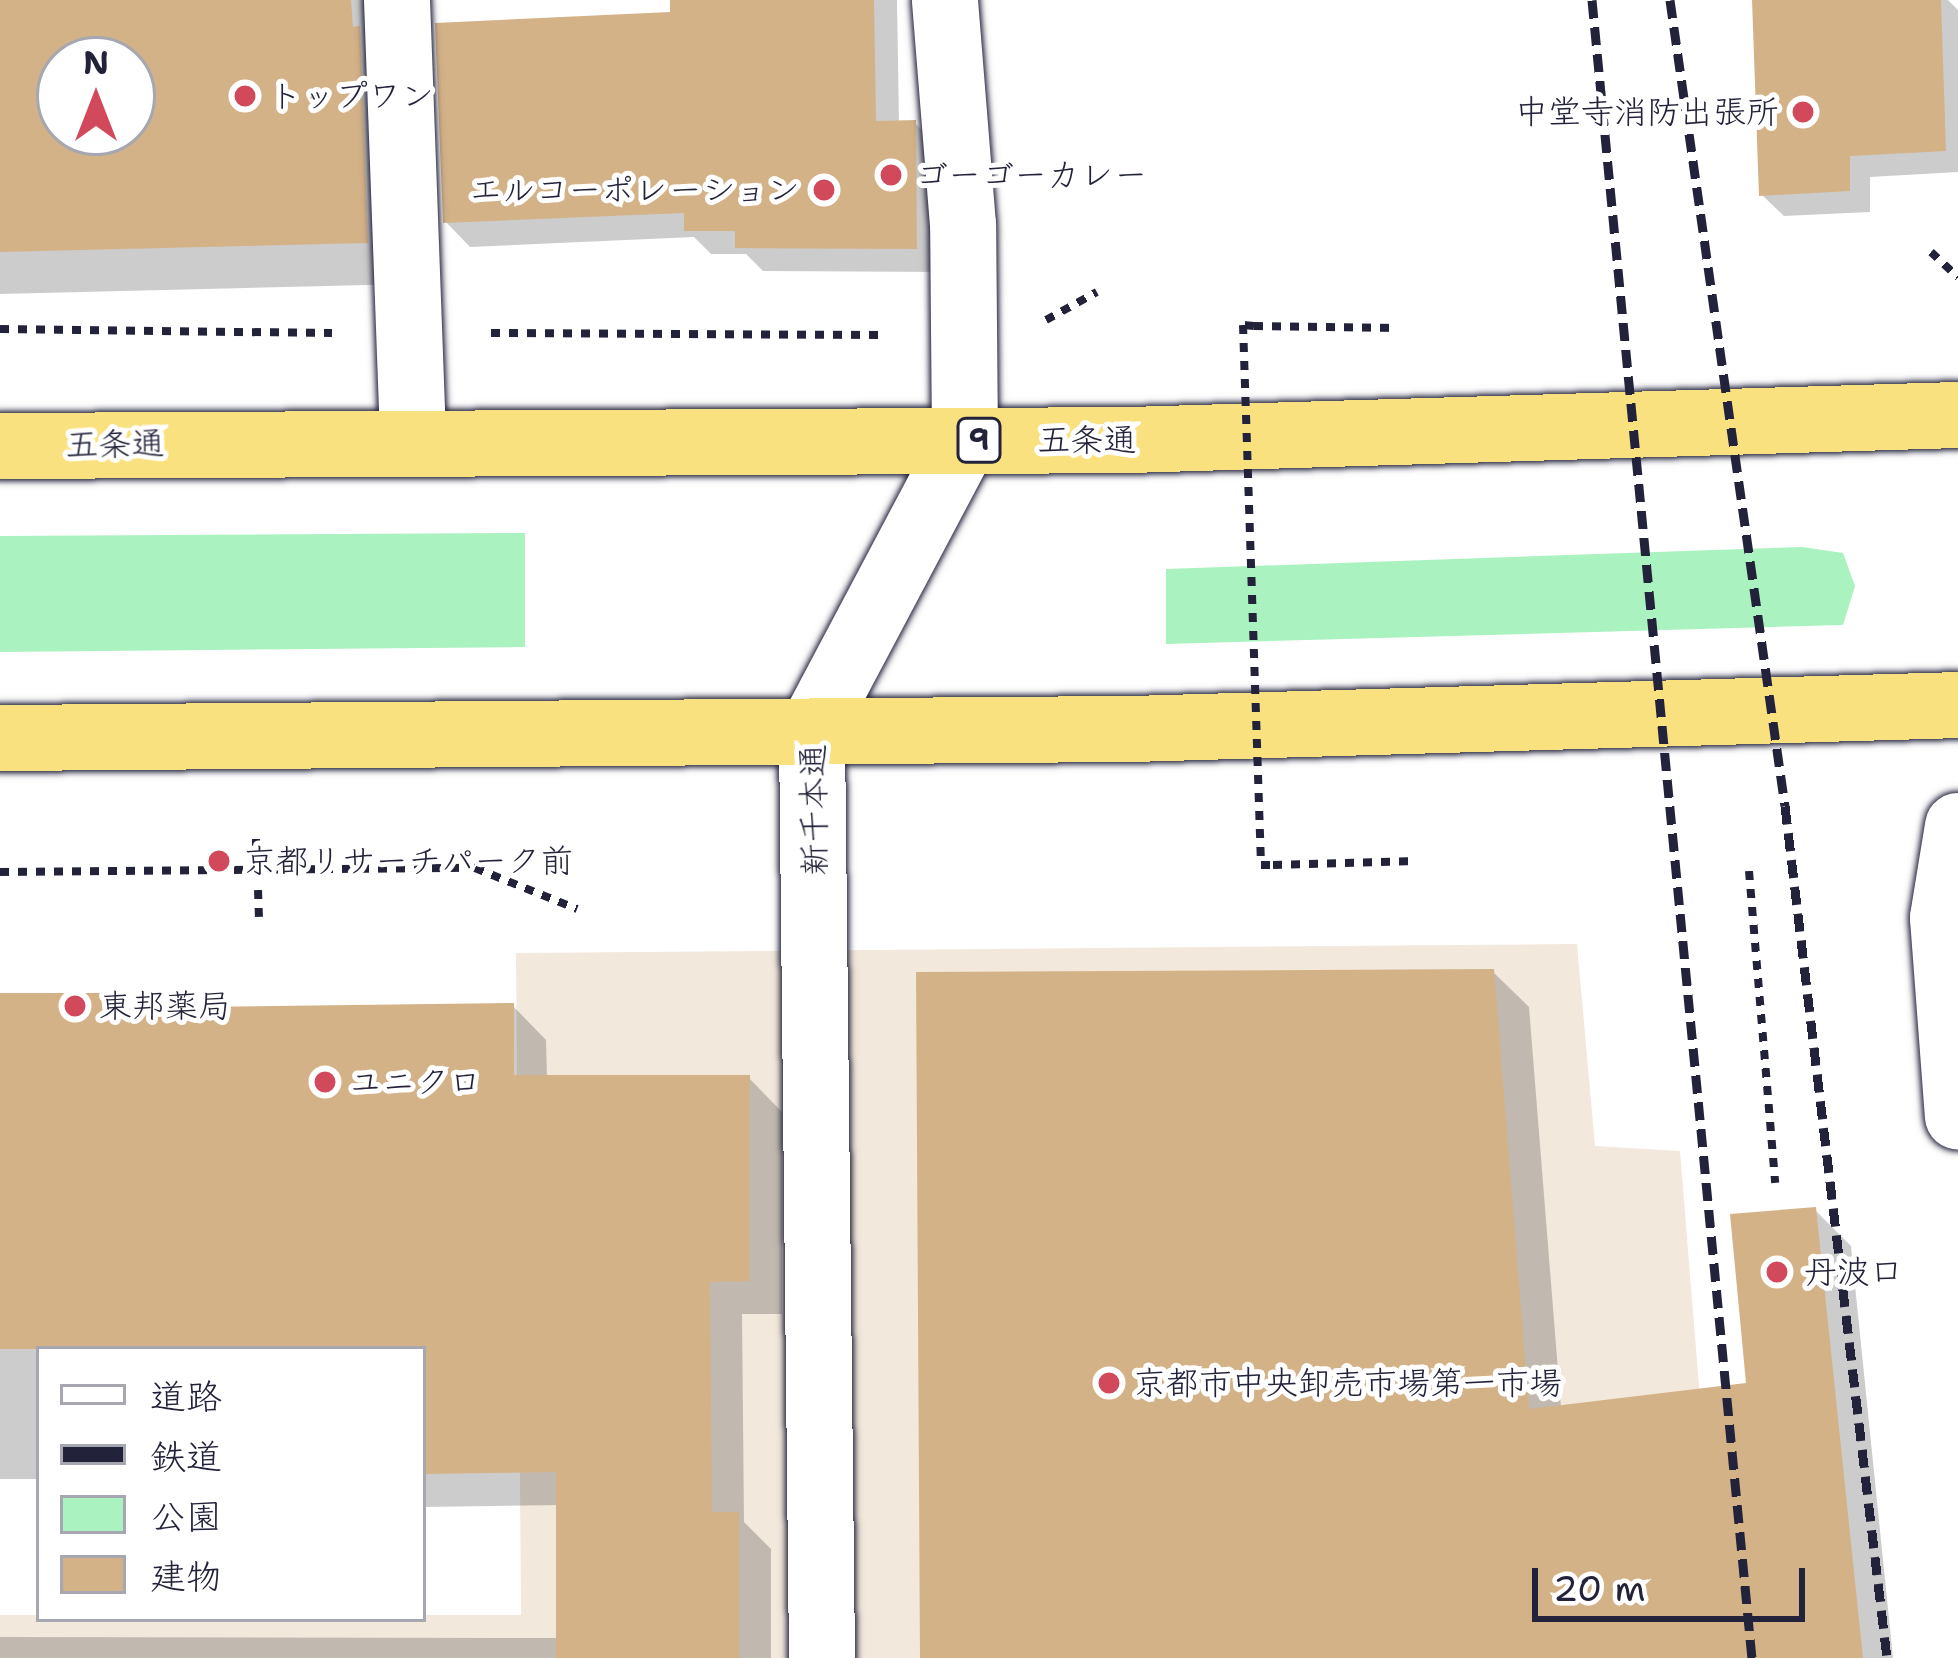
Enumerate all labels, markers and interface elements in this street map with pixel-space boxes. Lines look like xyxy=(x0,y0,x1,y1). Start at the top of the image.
north arrow xyxy=(36,36,156,156)
text: N xyxy=(83,40,109,85)
place label: トップワン xyxy=(269,76,434,116)
marker: トップワン xyxy=(232,83,258,109)
place label: 中堂寺消防出張所 xyxy=(1515,92,1779,132)
marker: 中堂寺消防出張所 xyxy=(1790,99,1816,125)
place label: ゴーゴーカレー xyxy=(915,155,1147,195)
marker: ゴーゴーカレー xyxy=(878,162,904,188)
place label: エルコーポレーション xyxy=(469,170,800,210)
marker: エルコーポレーション xyxy=(811,177,837,203)
road number: 9 xyxy=(955,416,1003,464)
street label: 五条通 xyxy=(1038,420,1136,460)
street label: 五条通 xyxy=(65,423,165,465)
street label: 新千本通 xyxy=(793,744,835,876)
place label: 京都リサーチパーク前 xyxy=(243,841,573,881)
marker: 京都リサーチパーク前 xyxy=(206,848,232,874)
place label: 東邦薬局 xyxy=(99,986,231,1026)
marker: 東邦薬局 xyxy=(62,993,88,1019)
place label: ユニクロ xyxy=(349,1062,481,1102)
marker: ユニクロ xyxy=(312,1069,338,1095)
place label: 丹波口 xyxy=(1804,1252,1903,1292)
marker: 丹波口 xyxy=(1761,1256,1793,1288)
legend xyxy=(36,1346,426,1622)
place label: 京都市中央卸売市場第一市場 xyxy=(1133,1363,1562,1403)
marker: 京都市中央卸売市場第一市場 xyxy=(1096,1370,1122,1396)
text: 道路 xyxy=(150,1372,222,1421)
text: 鉄道 xyxy=(150,1432,222,1481)
text: 公園 xyxy=(150,1492,222,1541)
scale bar xyxy=(1538,1544,1811,1618)
text: 建物 xyxy=(150,1552,222,1601)
text: 20 m xyxy=(1553,1564,1646,1613)

